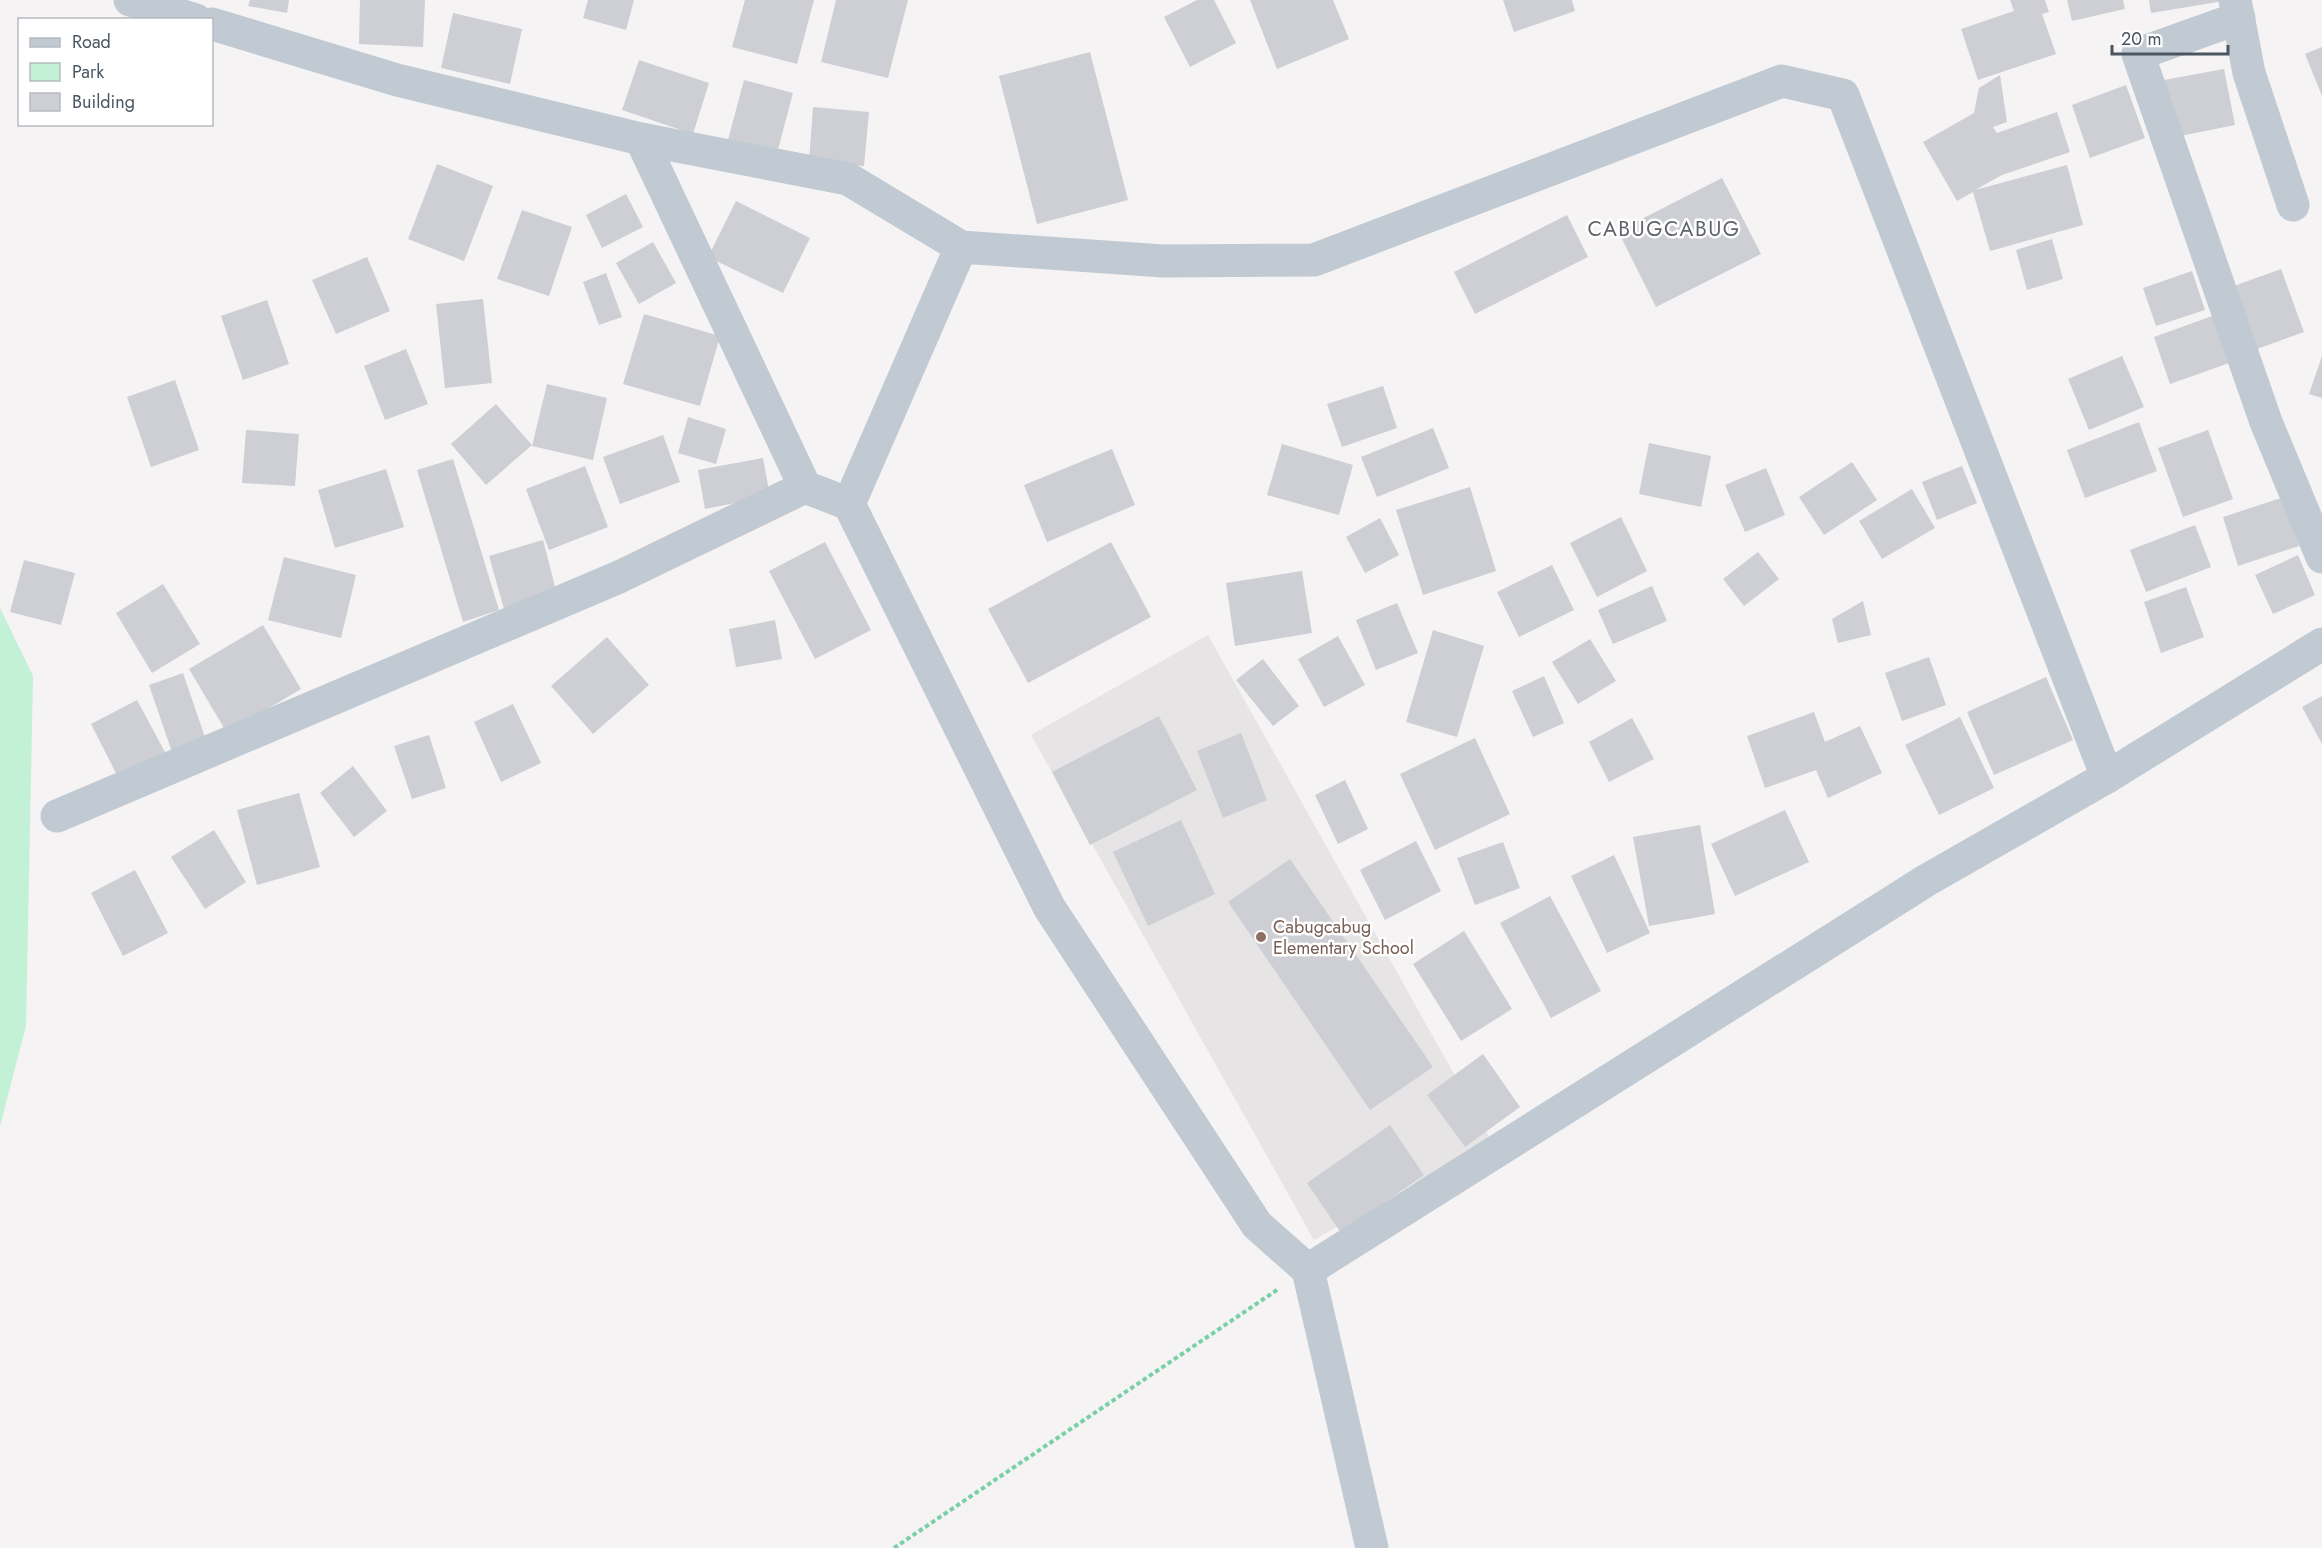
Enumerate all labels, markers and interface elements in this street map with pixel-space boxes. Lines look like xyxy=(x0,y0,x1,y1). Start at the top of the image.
legend xyxy=(18,18,213,126)
scale bar xyxy=(2112,18,2228,56)
text: 20 m xyxy=(2121,26,2161,52)
text: Road xyxy=(72,29,111,55)
text: Park xyxy=(72,59,104,85)
text: Building xyxy=(72,89,135,115)
district label: CABUGCABUG xyxy=(1587,214,1741,244)
place label: Cabugcabug Elementary School xyxy=(1273,914,1414,961)
marker: Cabugcabug Elementary School xyxy=(1254,930,1268,944)

